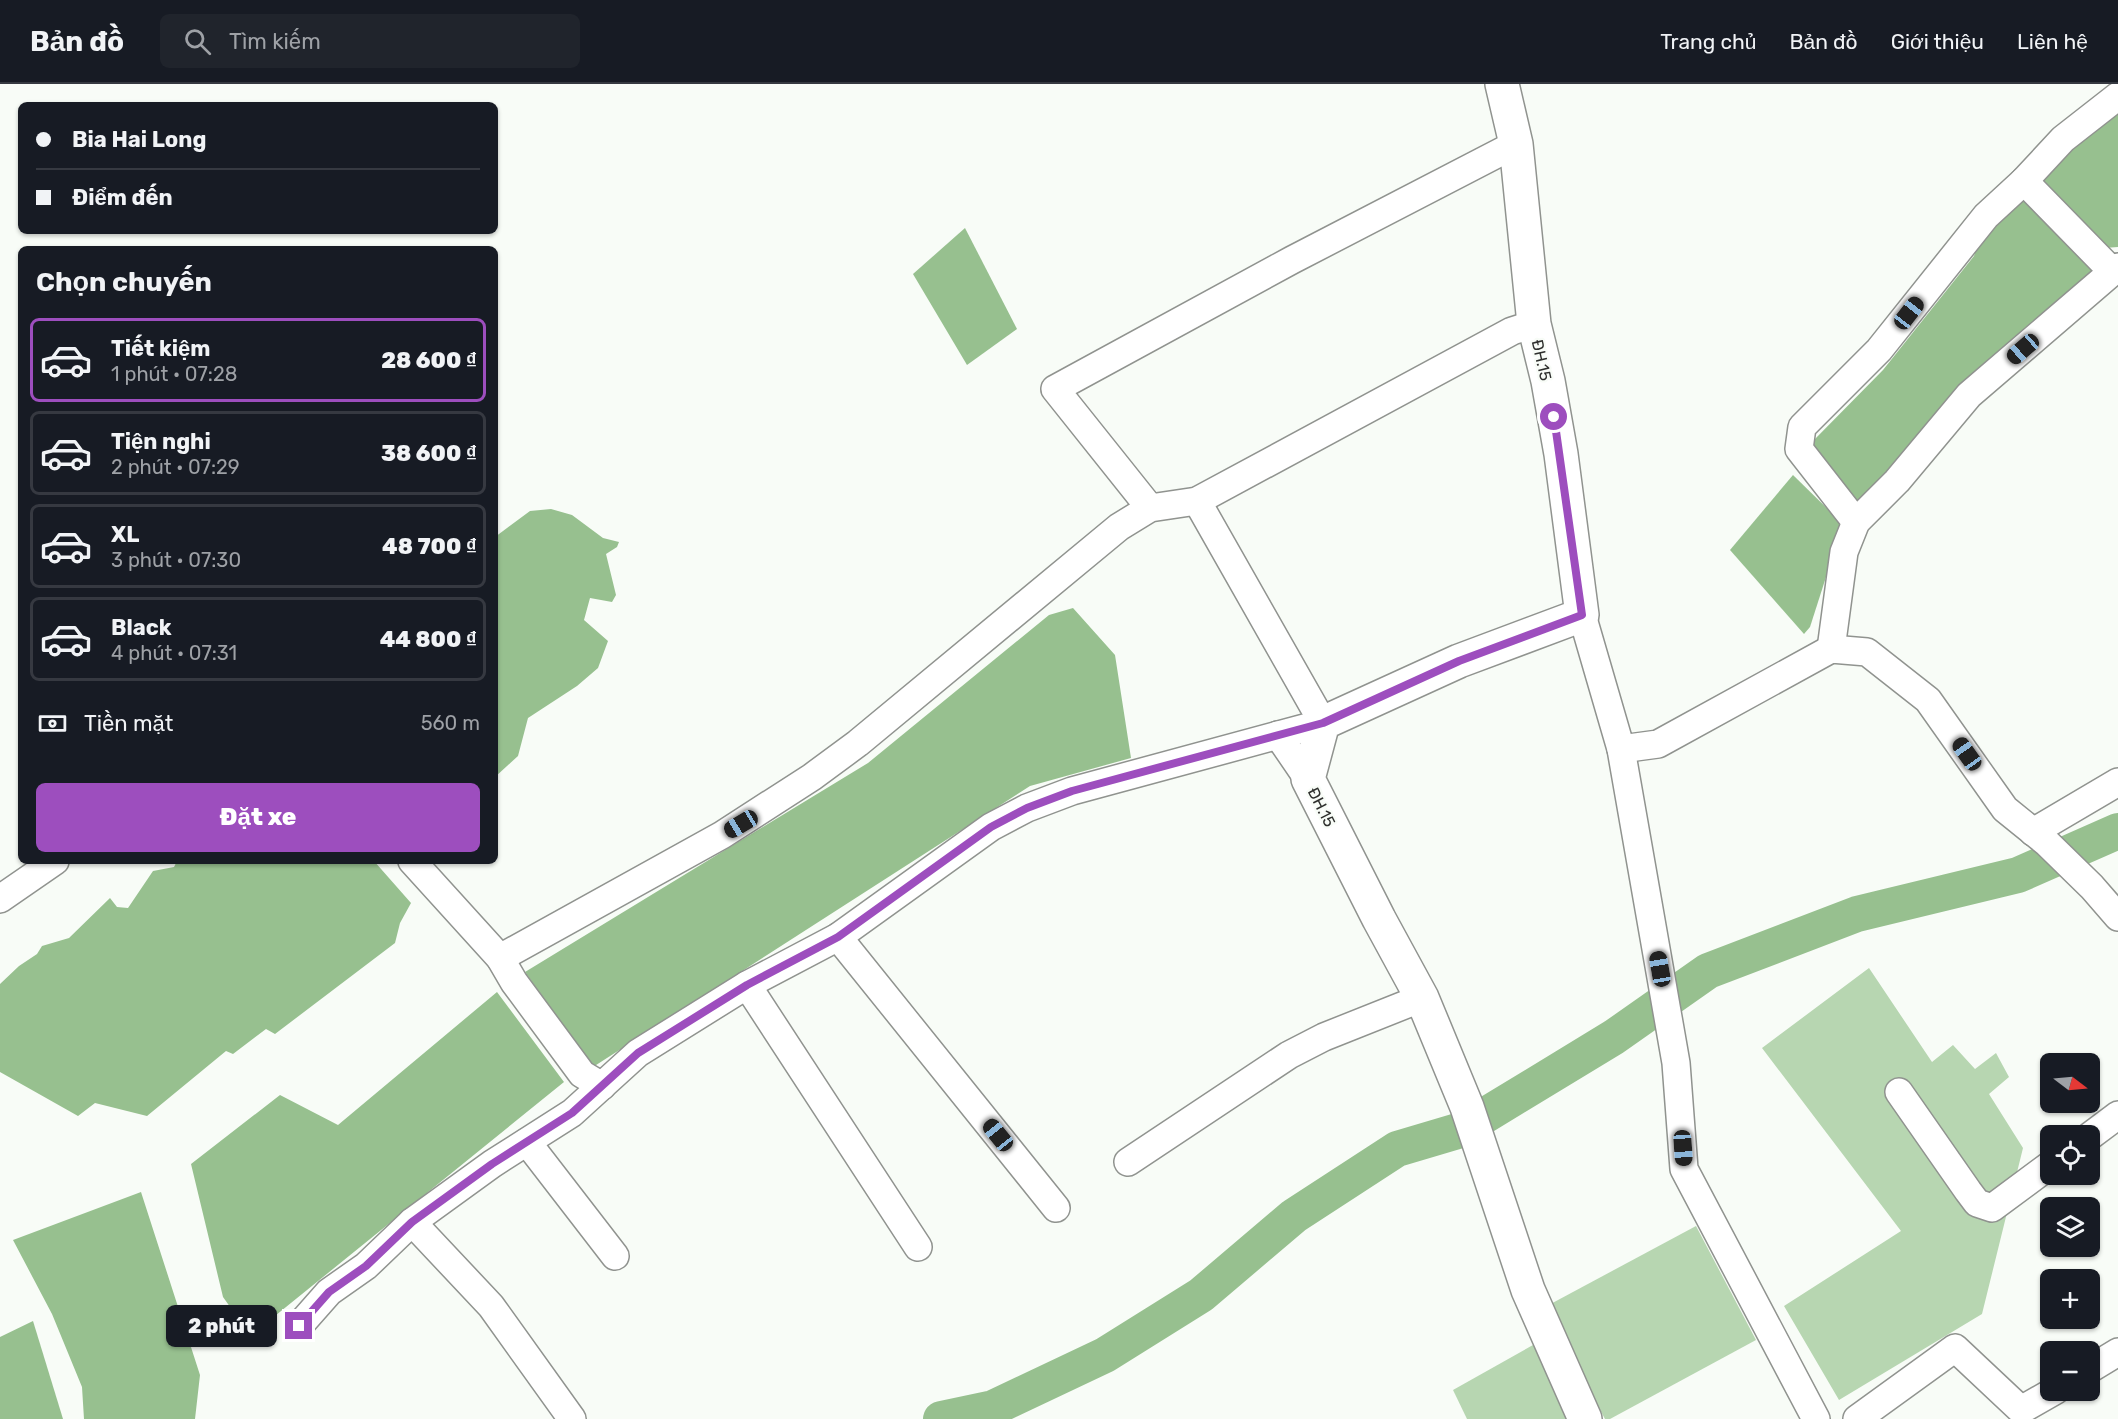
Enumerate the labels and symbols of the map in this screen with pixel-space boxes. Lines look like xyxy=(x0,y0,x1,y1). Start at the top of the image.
car xyxy=(1891,293,1927,333)
car xyxy=(2004,330,2042,368)
street label: ĐH.15 xyxy=(1528,338,1555,383)
route start xyxy=(1540,403,1567,430)
car xyxy=(1949,734,1985,774)
street label: ĐH.15 xyxy=(1304,784,1340,830)
car xyxy=(721,807,761,841)
car xyxy=(1648,950,1672,988)
north arrow xyxy=(2040,1053,2100,1113)
car xyxy=(980,1115,1016,1155)
car xyxy=(1673,1129,1693,1167)
callout: 2 phút xyxy=(167,1305,278,1347)
route end xyxy=(285,1312,312,1339)

